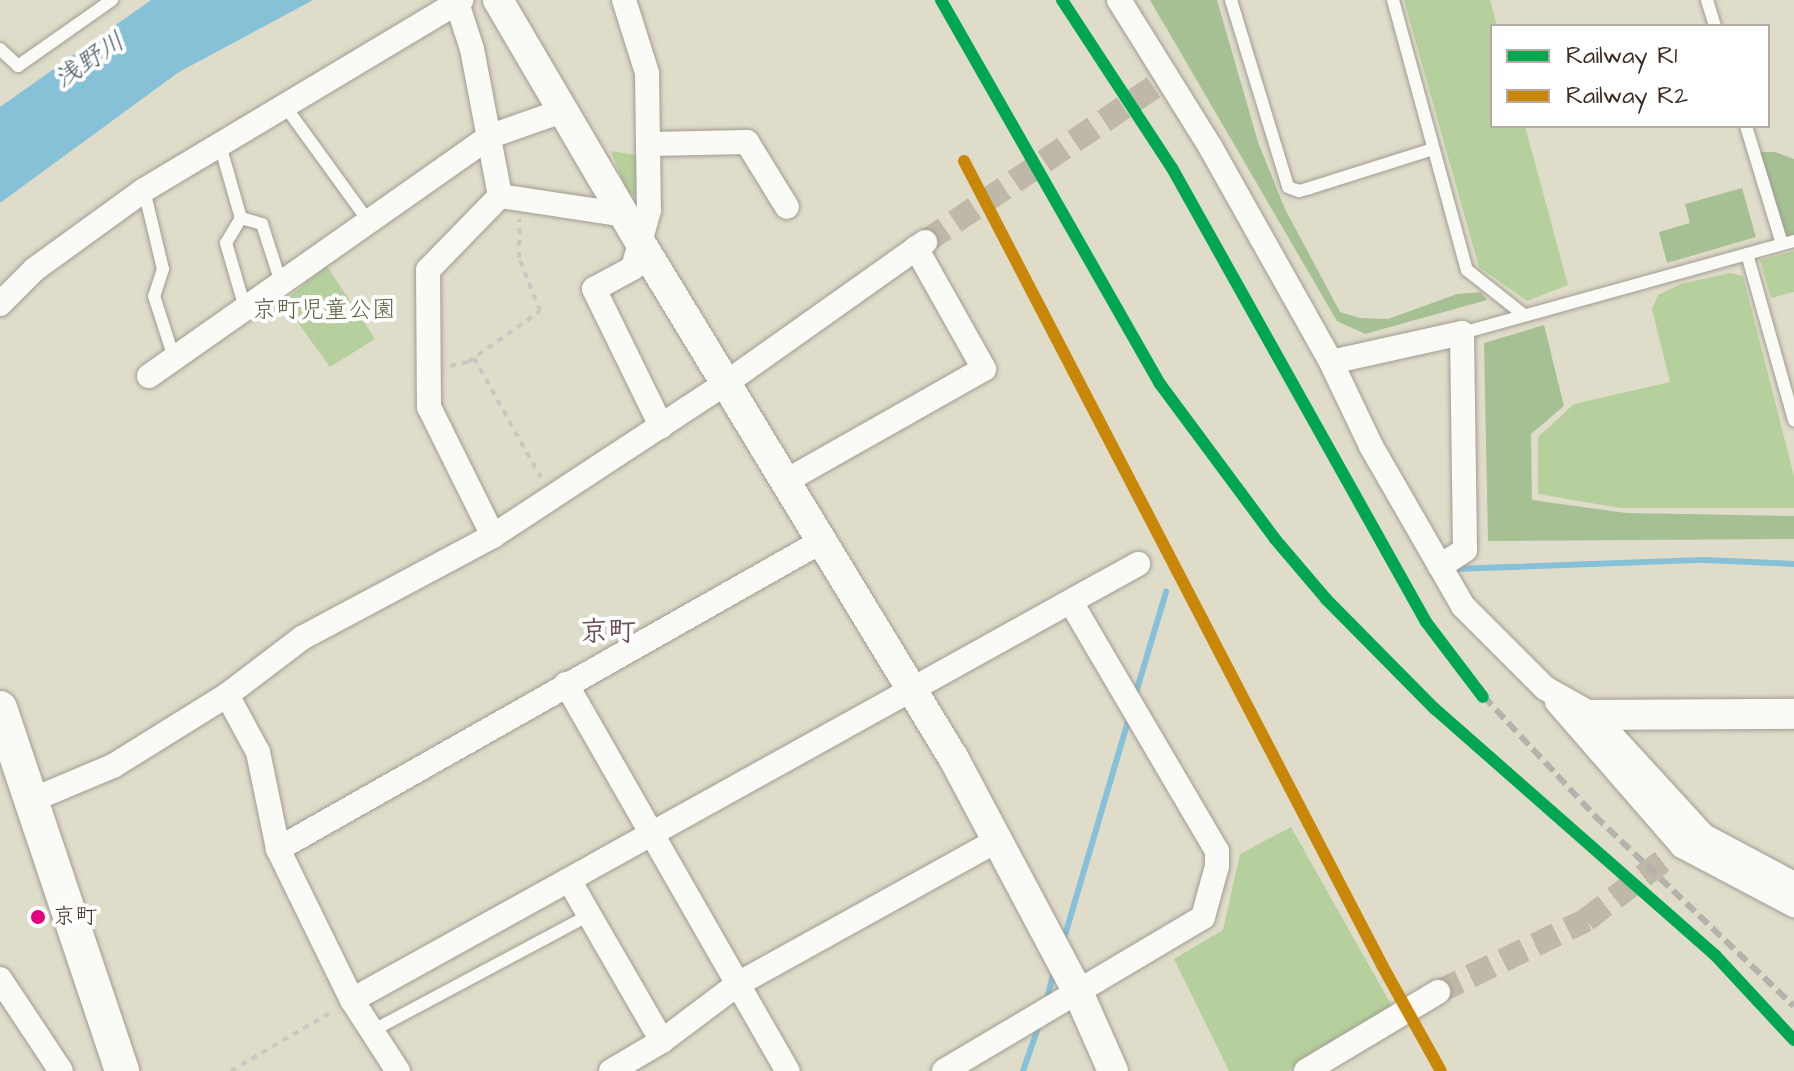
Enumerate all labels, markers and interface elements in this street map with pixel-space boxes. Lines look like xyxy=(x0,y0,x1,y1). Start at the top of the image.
legend xyxy=(1490,24,1770,128)
water label: 浅野川 xyxy=(49,26,131,96)
text: Railway R1 xyxy=(1566,39,1677,73)
text: Railway R2 xyxy=(1566,79,1688,113)
park label: 京町児童公園 xyxy=(252,297,396,325)
district label: 京町 xyxy=(580,615,636,649)
place label: 京町 xyxy=(53,904,97,930)
marker: 京町 xyxy=(30,909,46,925)

